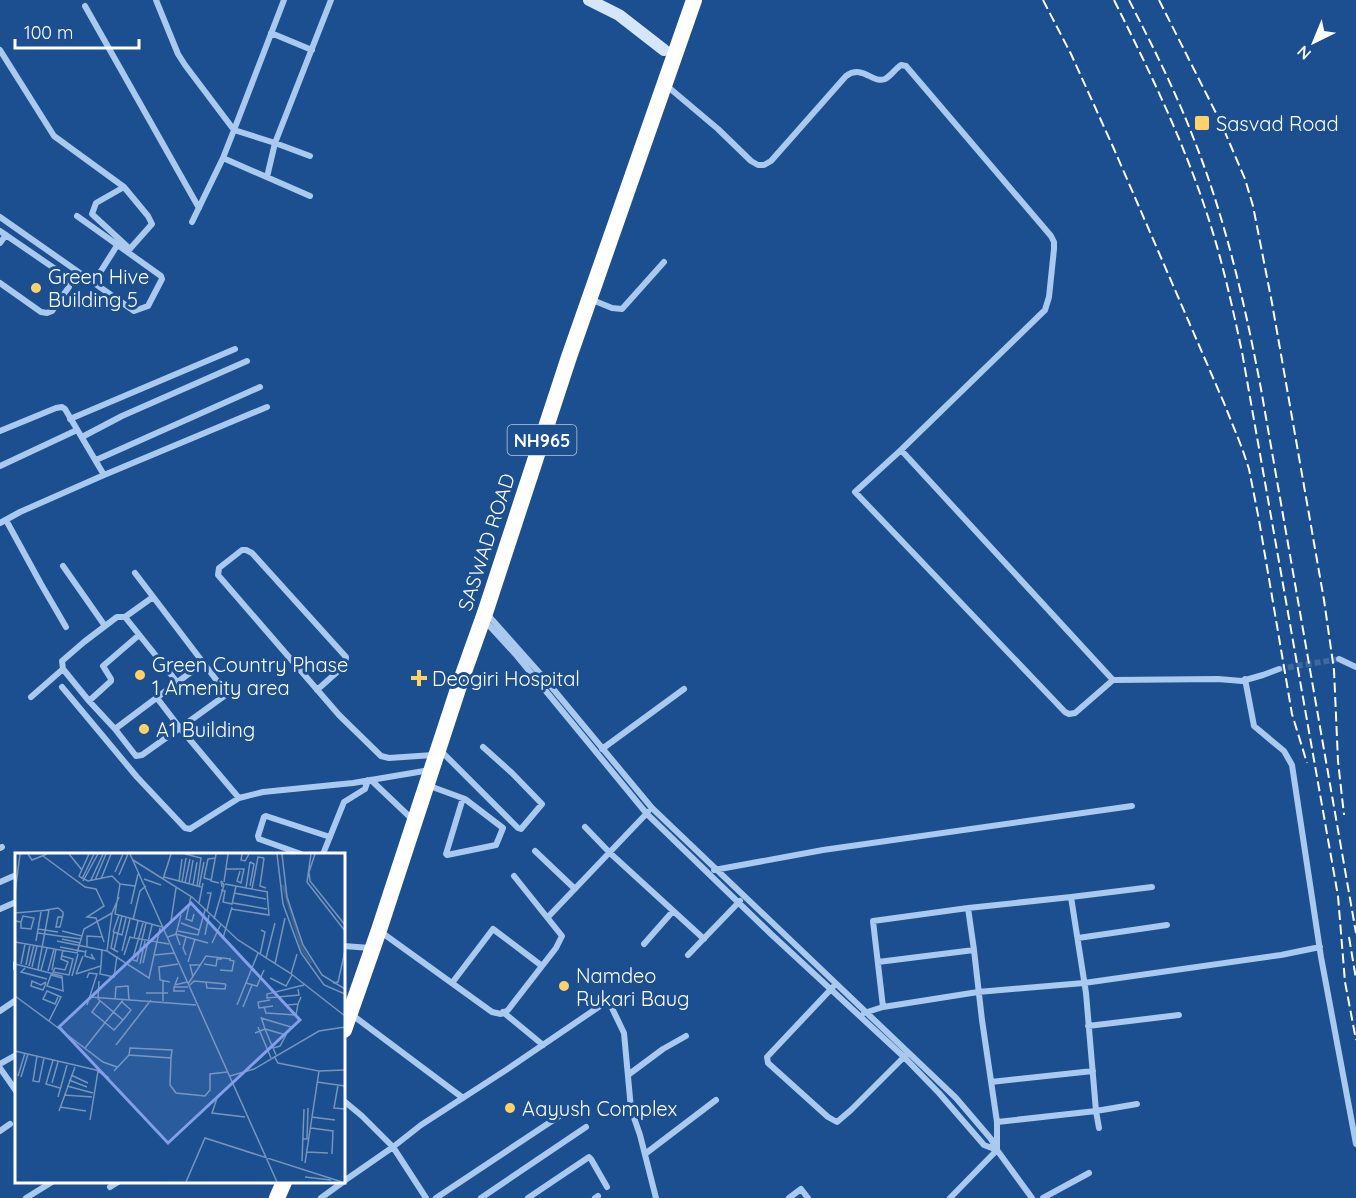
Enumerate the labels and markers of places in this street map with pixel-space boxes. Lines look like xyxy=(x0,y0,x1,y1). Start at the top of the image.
place label: Sasvad Road xyxy=(1216,111,1339,136)
marker: Sasvad Road xyxy=(1193,114,1211,132)
place label: Green Hive Building 5 xyxy=(48,264,149,312)
marker: Green Hive Building 5 xyxy=(29,281,43,295)
place label: Green Country Phase 1 Amenity area xyxy=(152,652,348,700)
place label: Deogiri Hospital xyxy=(432,666,580,691)
marker: Green Country Phase 1 Amenity area xyxy=(133,668,147,682)
marker: Deogiri Hospital xyxy=(410,669,428,687)
place label: A1 Building xyxy=(156,717,255,742)
marker: A1 Building xyxy=(137,722,151,736)
place label: Namdeo Rukari Baug xyxy=(576,963,689,1011)
marker: Namdeo Rukari Baug xyxy=(557,979,571,993)
place label: Aayush Complex xyxy=(522,1096,677,1121)
marker: Aayush Complex xyxy=(503,1101,517,1115)

